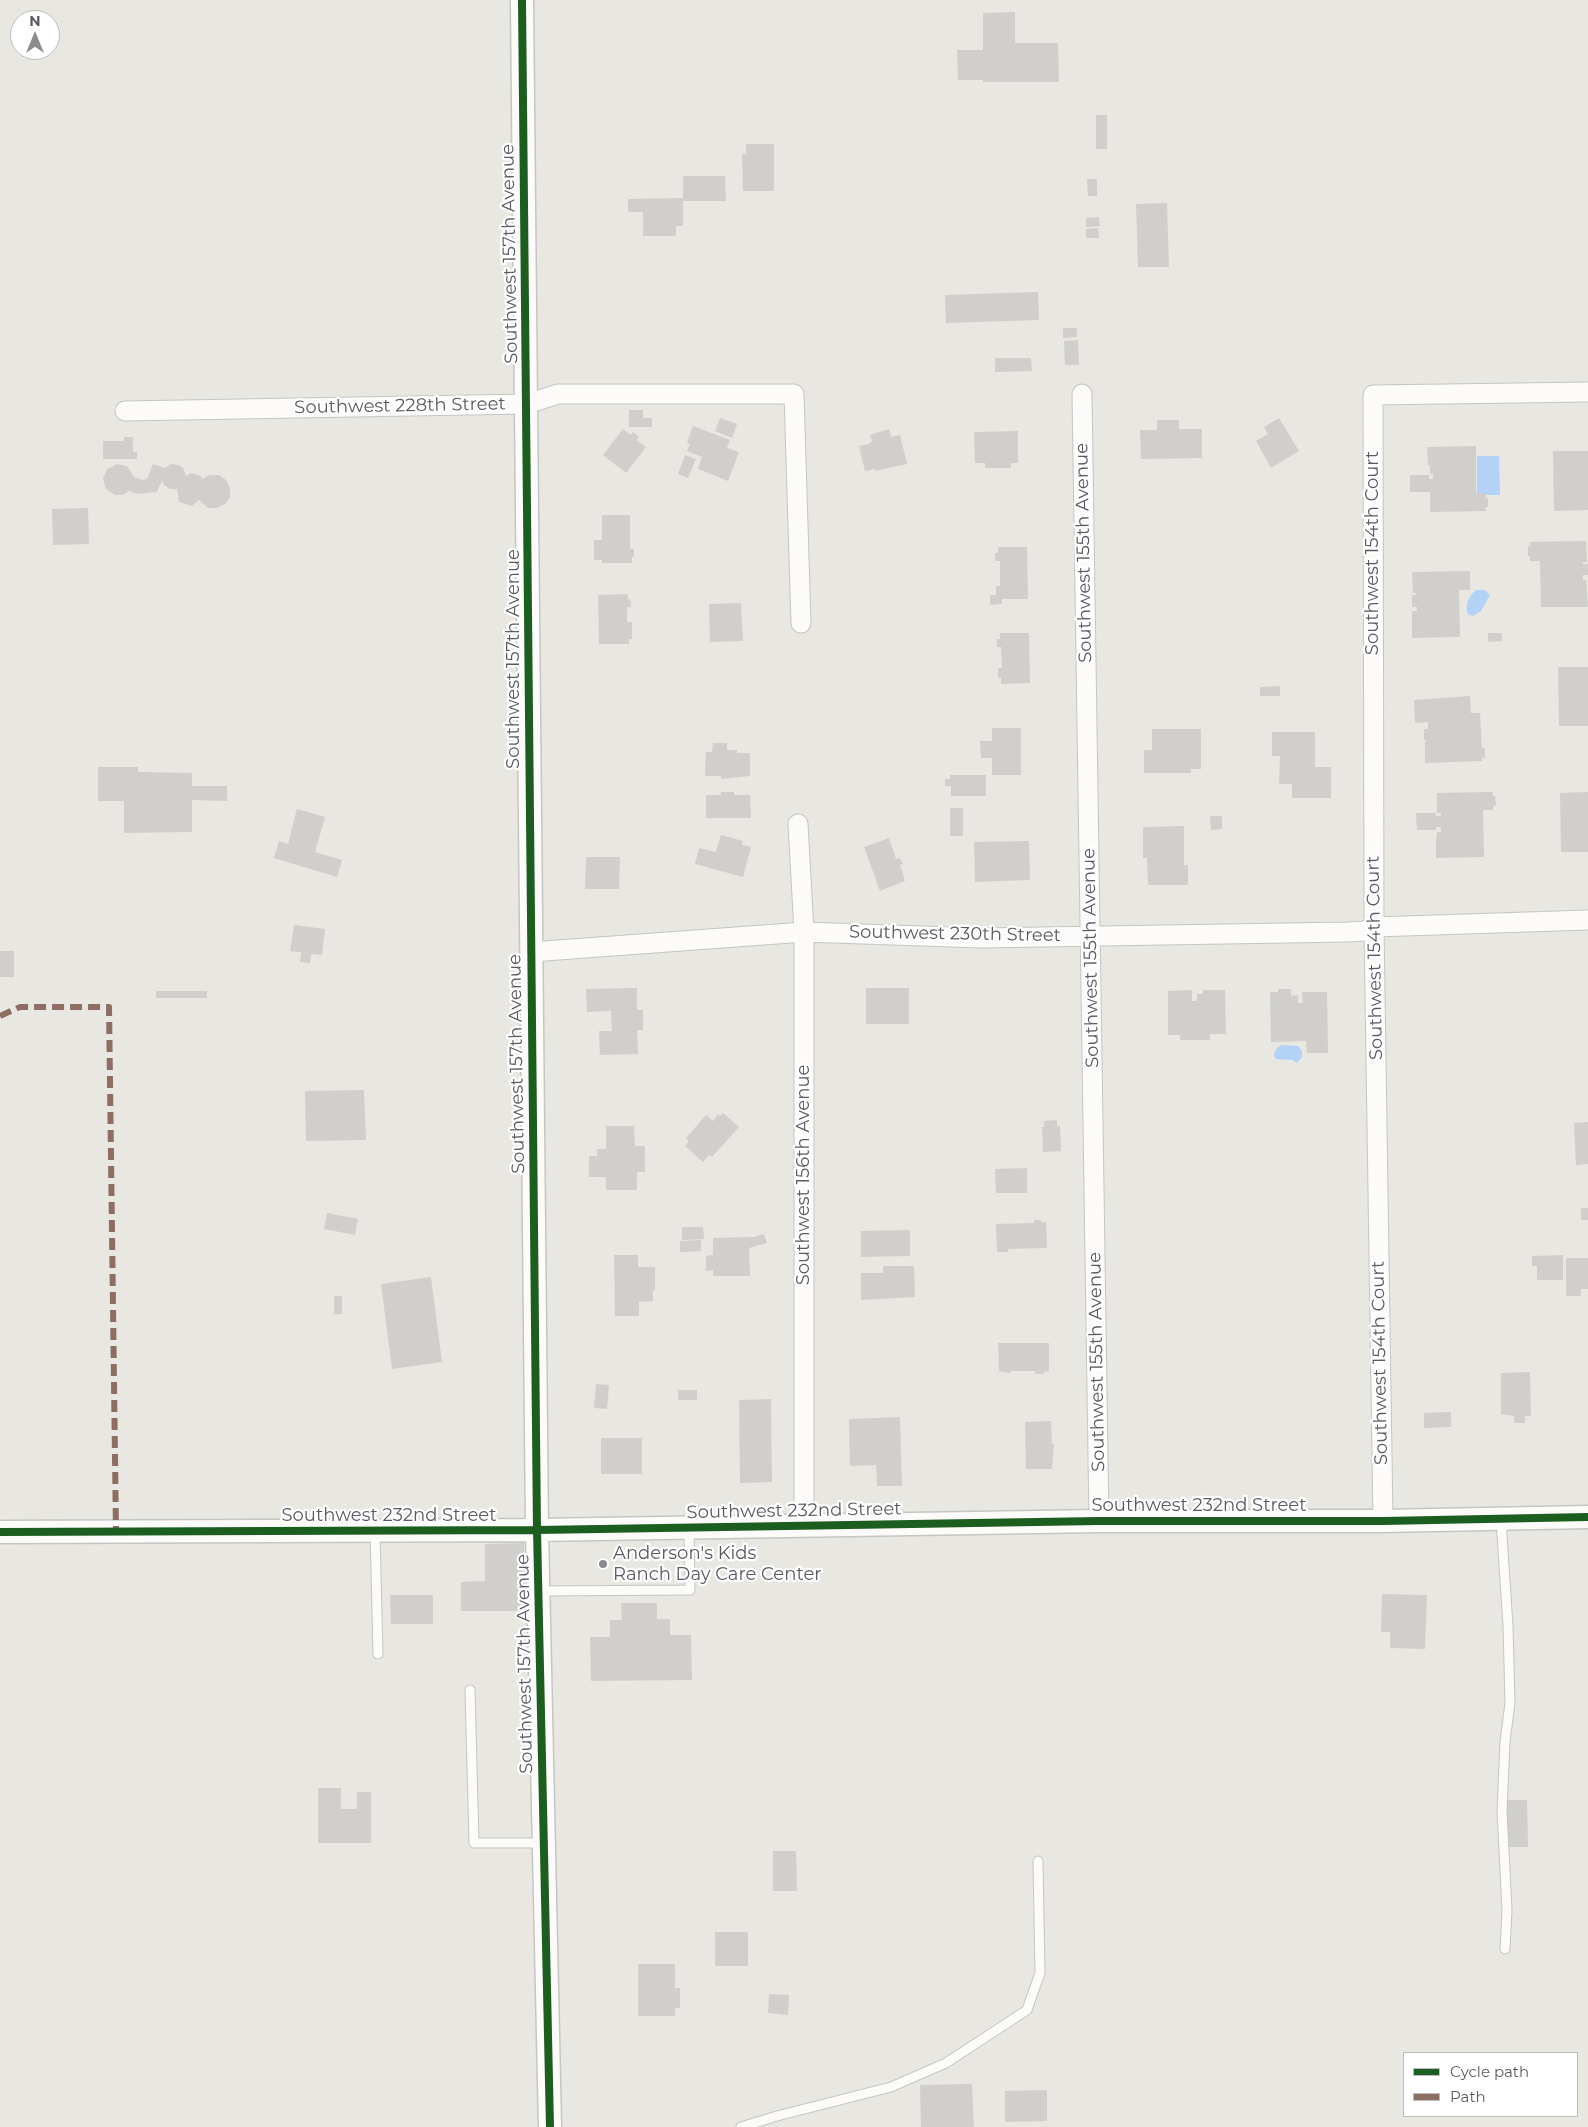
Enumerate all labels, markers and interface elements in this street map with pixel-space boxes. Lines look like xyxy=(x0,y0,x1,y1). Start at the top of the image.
north arrow xyxy=(10,10,60,60)
text: N xyxy=(29,12,41,30)
street label: Southwest 157th Avenue xyxy=(497,144,523,364)
street label: Southwest 228th Street xyxy=(294,393,506,419)
street label: Southwest 155th Avenue xyxy=(1071,443,1097,663)
street label: Southwest 154th Court xyxy=(1362,451,1384,655)
street label: Southwest 157th Avenue xyxy=(503,549,525,769)
street label: Southwest 155th Avenue xyxy=(1078,848,1104,1068)
street label: Southwest 154th Court xyxy=(1362,856,1388,1060)
street label: Southwest 230th Street xyxy=(849,921,1061,947)
street label: Southwest 157th Avenue xyxy=(504,954,530,1174)
street label: Southwest 156th Avenue xyxy=(793,1065,815,1285)
street label: Southwest 155th Avenue xyxy=(1084,1252,1110,1472)
street label: Southwest 154th Court xyxy=(1367,1261,1393,1465)
street label: Southwest 232nd Street xyxy=(1092,1495,1306,1517)
street label: Southwest 232nd Street xyxy=(686,1498,902,1524)
street label: Southwest 232nd Street xyxy=(282,1505,496,1527)
place label: Anderson's Kids Ranch Day Care Center xyxy=(613,1543,821,1586)
street label: Southwest 157th Avenue xyxy=(512,1554,538,1774)
marker: Anderson's Kids Ranch Day Care Center xyxy=(597,1558,609,1570)
legend xyxy=(1403,2052,1578,2117)
text: Cycle path xyxy=(1450,2062,1529,2081)
text: Path xyxy=(1450,2087,1486,2106)

